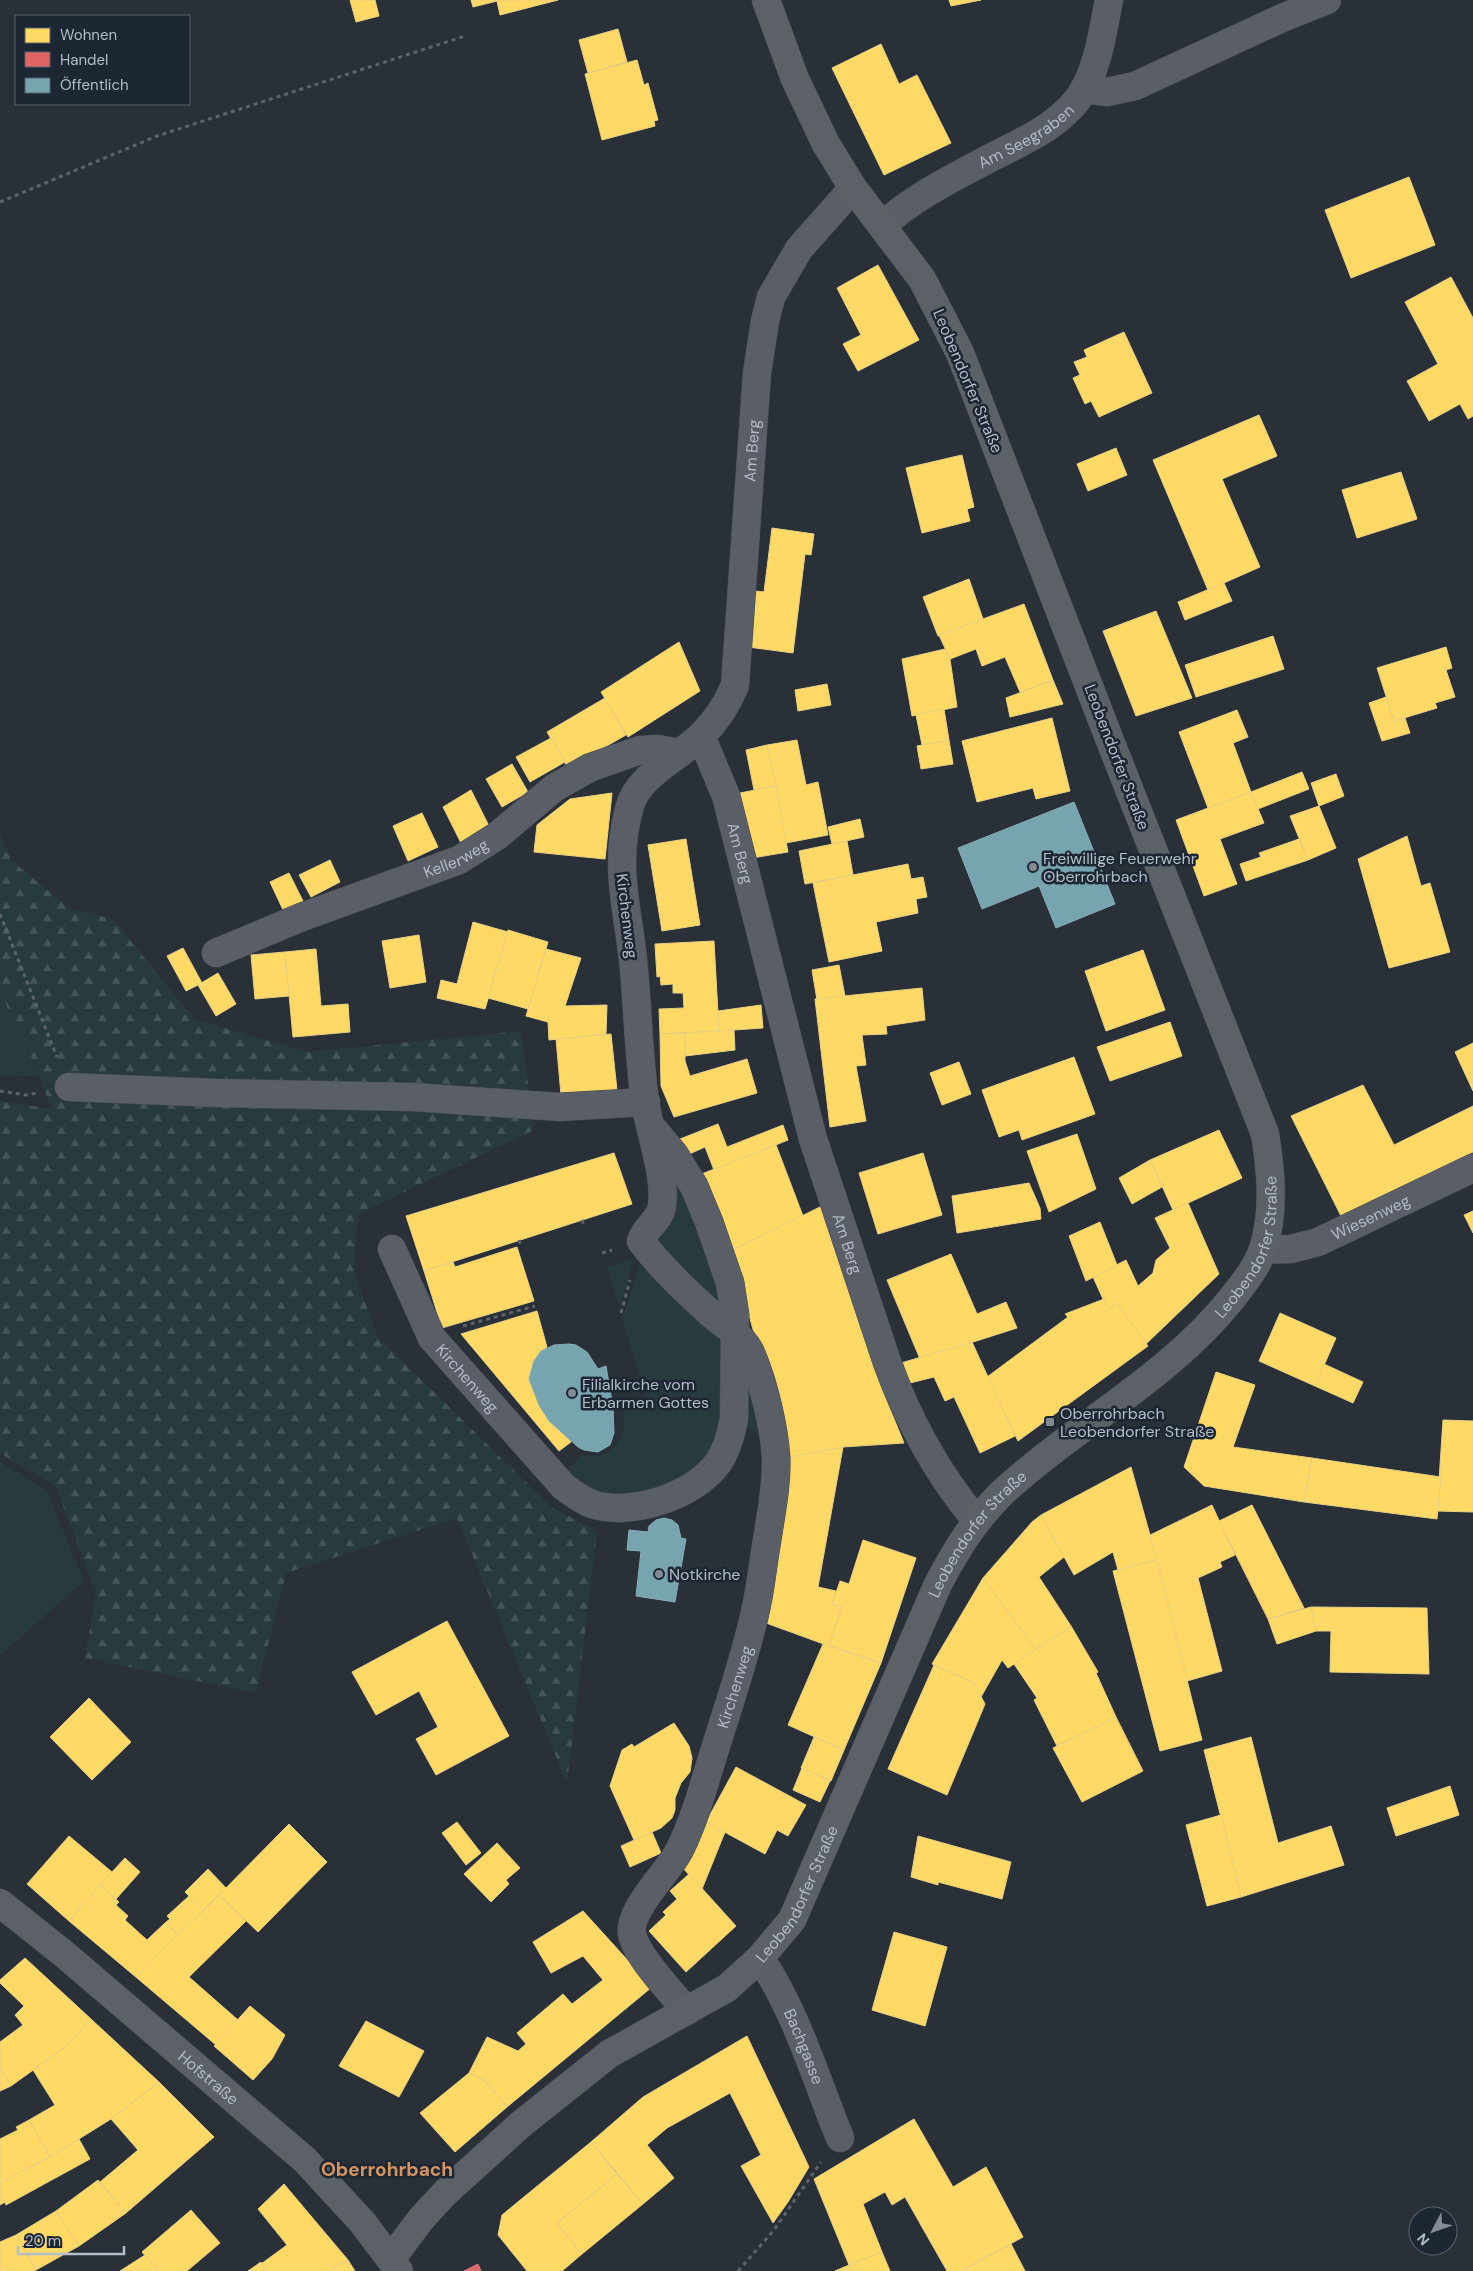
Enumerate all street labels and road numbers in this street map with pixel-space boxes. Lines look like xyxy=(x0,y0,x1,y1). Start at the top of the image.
street label: Am Seegraben xyxy=(974,100,1079,173)
street label: Leobendorfer Straße xyxy=(928,306,1008,456)
street label: Am Berg xyxy=(739,419,764,483)
street label: Leobendorfer Straße xyxy=(1080,681,1154,833)
street label: Am Berg xyxy=(723,820,758,886)
street label: Kellerweg xyxy=(420,834,492,883)
street label: Kirchenweg xyxy=(611,872,643,960)
street label: Leobendorfer Straße xyxy=(1210,1175,1281,1322)
street label: Wiesenweg xyxy=(1328,1189,1413,1245)
street label: Am Berg xyxy=(828,1211,868,1277)
street label: Kirchenweg xyxy=(431,1339,504,1417)
street label: Leobendorfer Straße xyxy=(923,1466,1031,1601)
street label: Kirchenweg xyxy=(712,1643,757,1731)
street label: Leobendorfer Straße xyxy=(750,1822,842,1967)
street label: Bachgasse xyxy=(779,2005,829,2087)
street label: Hofstraße xyxy=(174,2046,243,2109)

